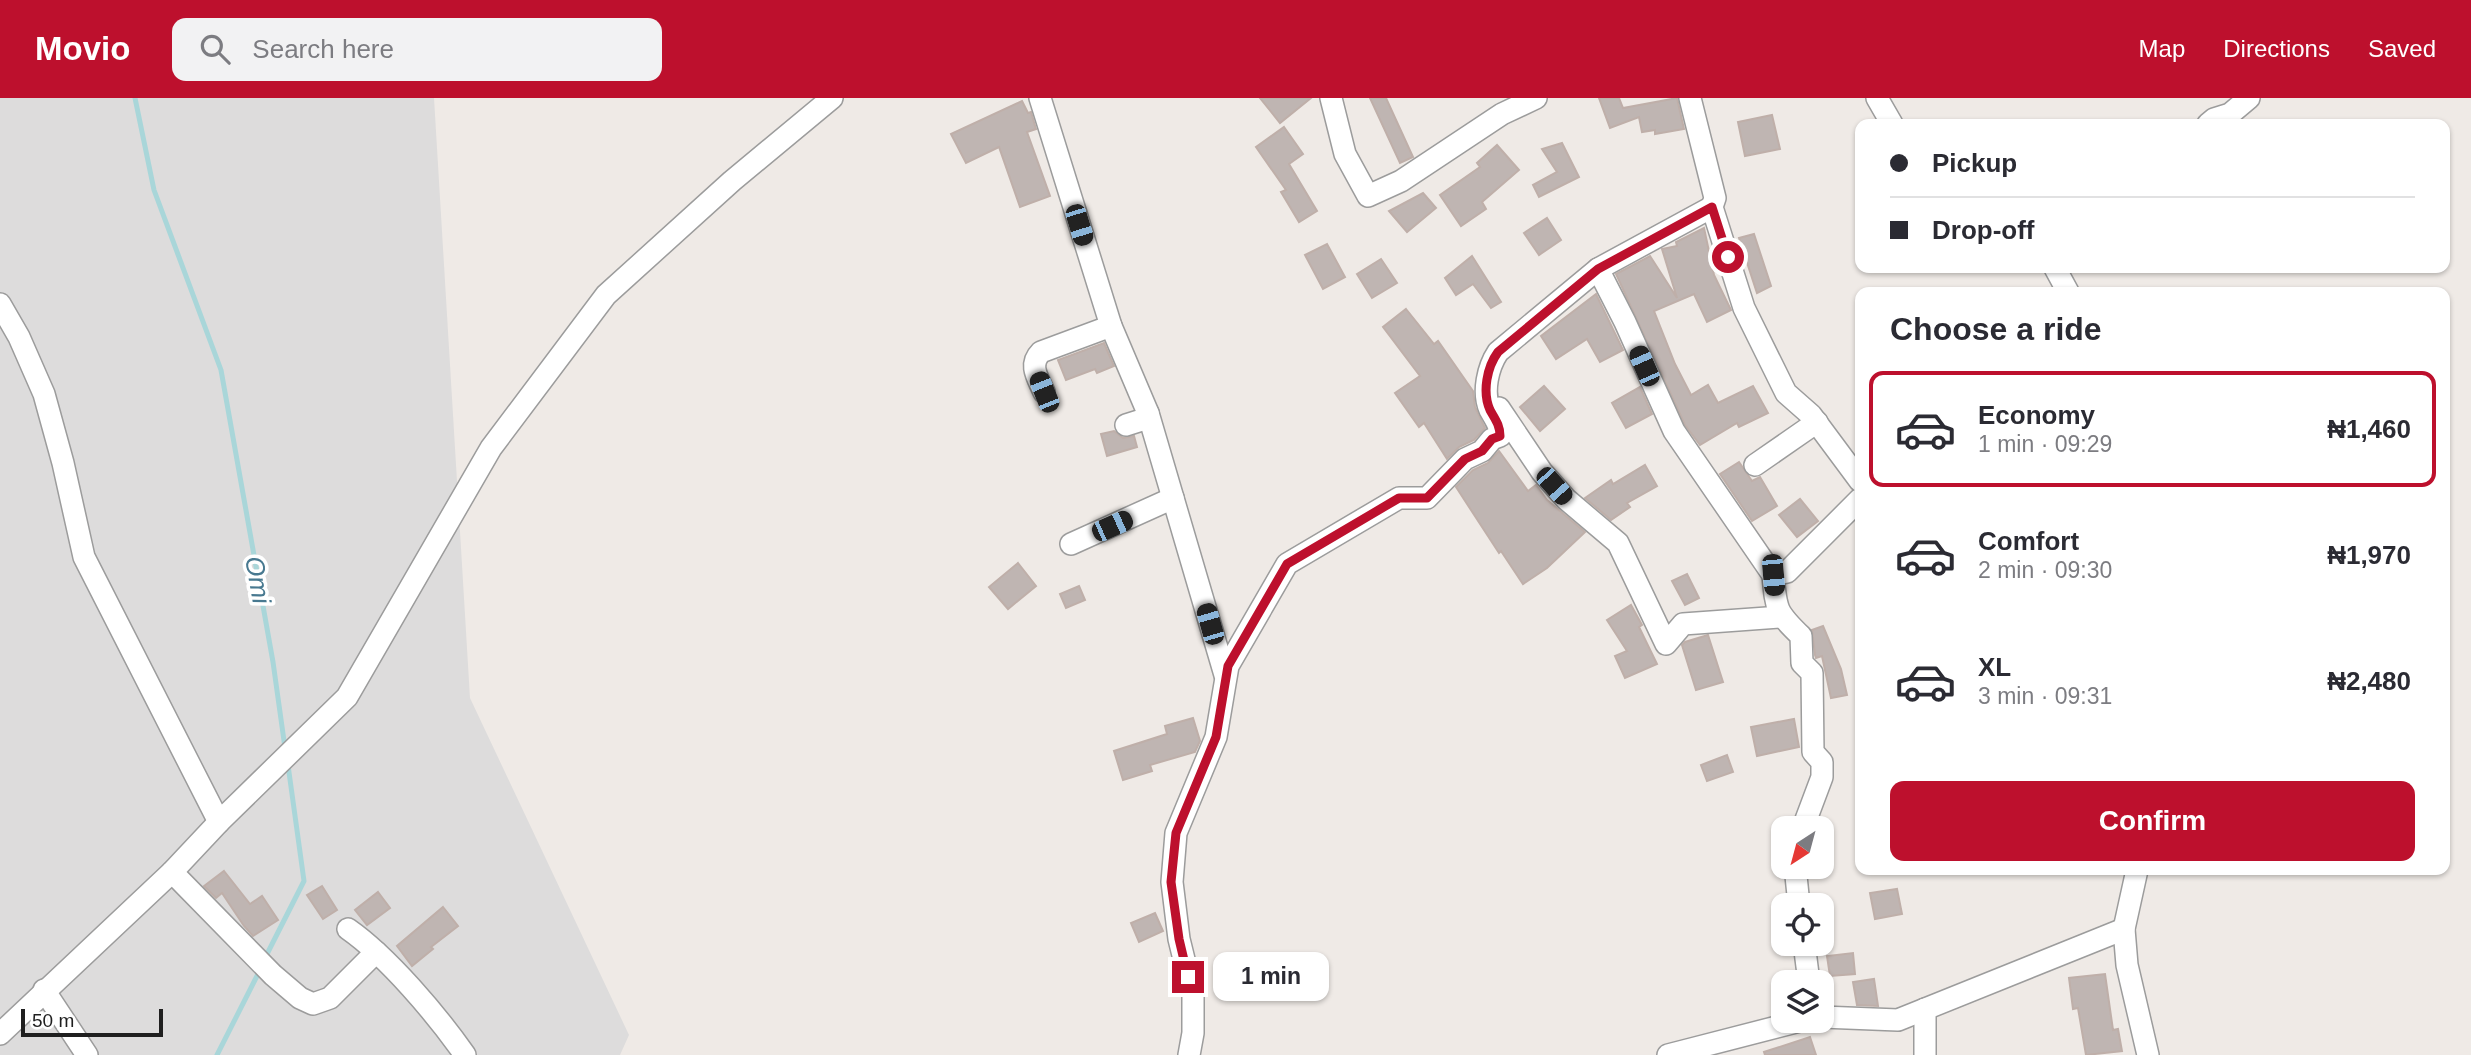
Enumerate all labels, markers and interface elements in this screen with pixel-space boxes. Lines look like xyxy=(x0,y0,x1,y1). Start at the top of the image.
search box xyxy=(172,18,662,81)
text: Movio xyxy=(35,30,130,67)
icon: search xyxy=(196,30,234,68)
text: Search here xyxy=(252,34,394,64)
text: Map xyxy=(2139,35,2185,62)
text: Directions xyxy=(2223,35,2330,62)
text: Saved xyxy=(2368,35,2436,62)
text: Pickup xyxy=(1932,148,2017,178)
car xyxy=(1063,202,1096,248)
text: Drop-off xyxy=(1932,215,2035,245)
route start xyxy=(1712,241,1744,273)
text: Choose a ride xyxy=(1890,311,2102,347)
car xyxy=(1626,343,1663,389)
car xyxy=(1027,369,1062,415)
icon: car xyxy=(1894,398,1957,461)
text: Economy xyxy=(1978,400,2095,430)
text: ₦1,460 xyxy=(2327,414,2411,444)
text: 1 min · 09:29 xyxy=(1978,431,2112,457)
car xyxy=(1533,463,1576,509)
car xyxy=(1089,508,1136,544)
icon: car xyxy=(1894,524,1957,587)
text: Comfort xyxy=(1978,526,2079,556)
text: ₦1,970 xyxy=(2327,540,2411,570)
car xyxy=(1761,553,1786,597)
water label: Omi xyxy=(239,554,277,607)
text: 2 min · 09:30 xyxy=(1978,557,2112,583)
car xyxy=(1195,601,1226,647)
icon: car xyxy=(1894,650,1957,713)
text: XL xyxy=(1978,652,2011,682)
text: ₦2,480 xyxy=(2327,666,2411,696)
text: 3 min · 09:31 xyxy=(1978,683,2112,709)
button: Confirm xyxy=(1890,781,2415,861)
north arrow xyxy=(1771,816,1834,878)
map controls xyxy=(1771,816,1834,1033)
button: locate xyxy=(1771,893,1834,956)
callout: 1 min xyxy=(1212,952,1328,1001)
route end xyxy=(1172,961,1204,993)
text: 1 min xyxy=(1241,963,1301,989)
button: layers xyxy=(1771,970,1834,1033)
scale bar xyxy=(21,1006,163,1038)
text: 50 m xyxy=(32,1010,74,1031)

